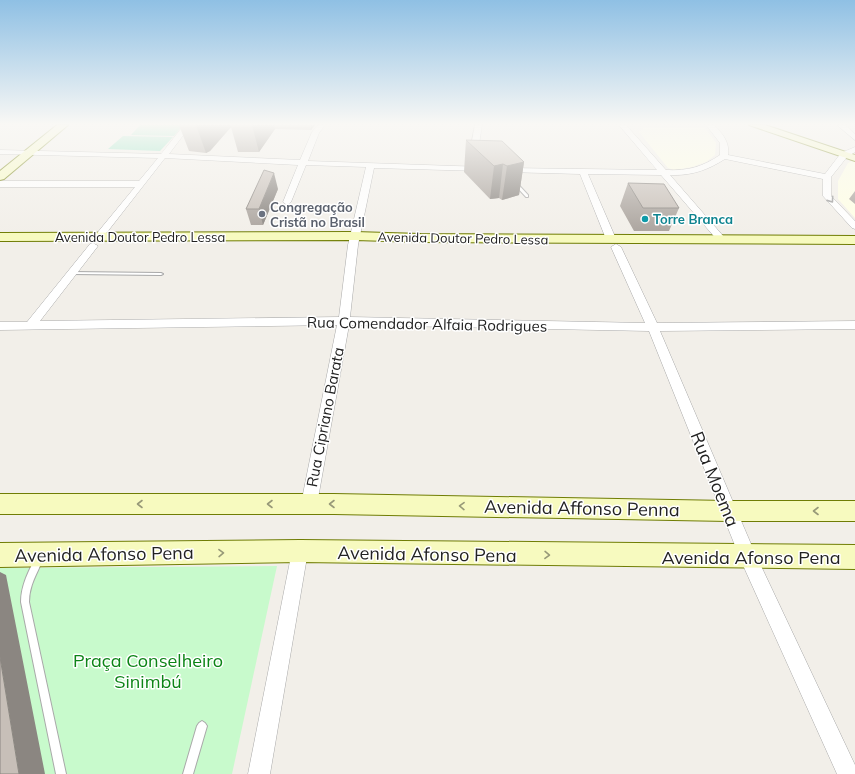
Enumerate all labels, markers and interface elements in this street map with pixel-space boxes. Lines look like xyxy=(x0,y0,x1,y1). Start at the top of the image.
one-way arrow xyxy=(826,196,833,203)
place label: Congregação Cristã no Brasil xyxy=(270,199,365,230)
marker: Congregação Cristã no Brasil xyxy=(257,209,267,219)
place label: Torre Branca xyxy=(653,211,733,227)
marker: Torre Branca xyxy=(640,214,650,224)
street label: Avenida Doutor Pedro Lessa xyxy=(55,229,225,245)
street label: Avenida Doutor Pedro Lessa xyxy=(377,229,549,247)
street label: Rua Comendador Alfaia Rodrigues xyxy=(307,312,547,336)
street label: Rua Cipriano Barata xyxy=(302,346,348,488)
street label: Rua Moema xyxy=(686,428,744,530)
street label: Avenida Affonso Penna xyxy=(484,495,680,521)
one-way arrow xyxy=(137,500,143,508)
one-way arrow xyxy=(267,500,273,508)
one-way arrow xyxy=(329,500,335,508)
one-way arrow xyxy=(459,502,465,510)
one-way arrow xyxy=(813,507,819,515)
street label: Avenida Afonso Pena xyxy=(14,541,194,567)
street label: Avenida Afonso Pena xyxy=(337,541,517,567)
street label: Avenida Afonso Pena xyxy=(661,546,841,569)
one-way arrow xyxy=(218,549,224,557)
one-way arrow xyxy=(544,551,550,559)
park label: Praça Conselheiro Sinimbú xyxy=(73,649,223,693)

